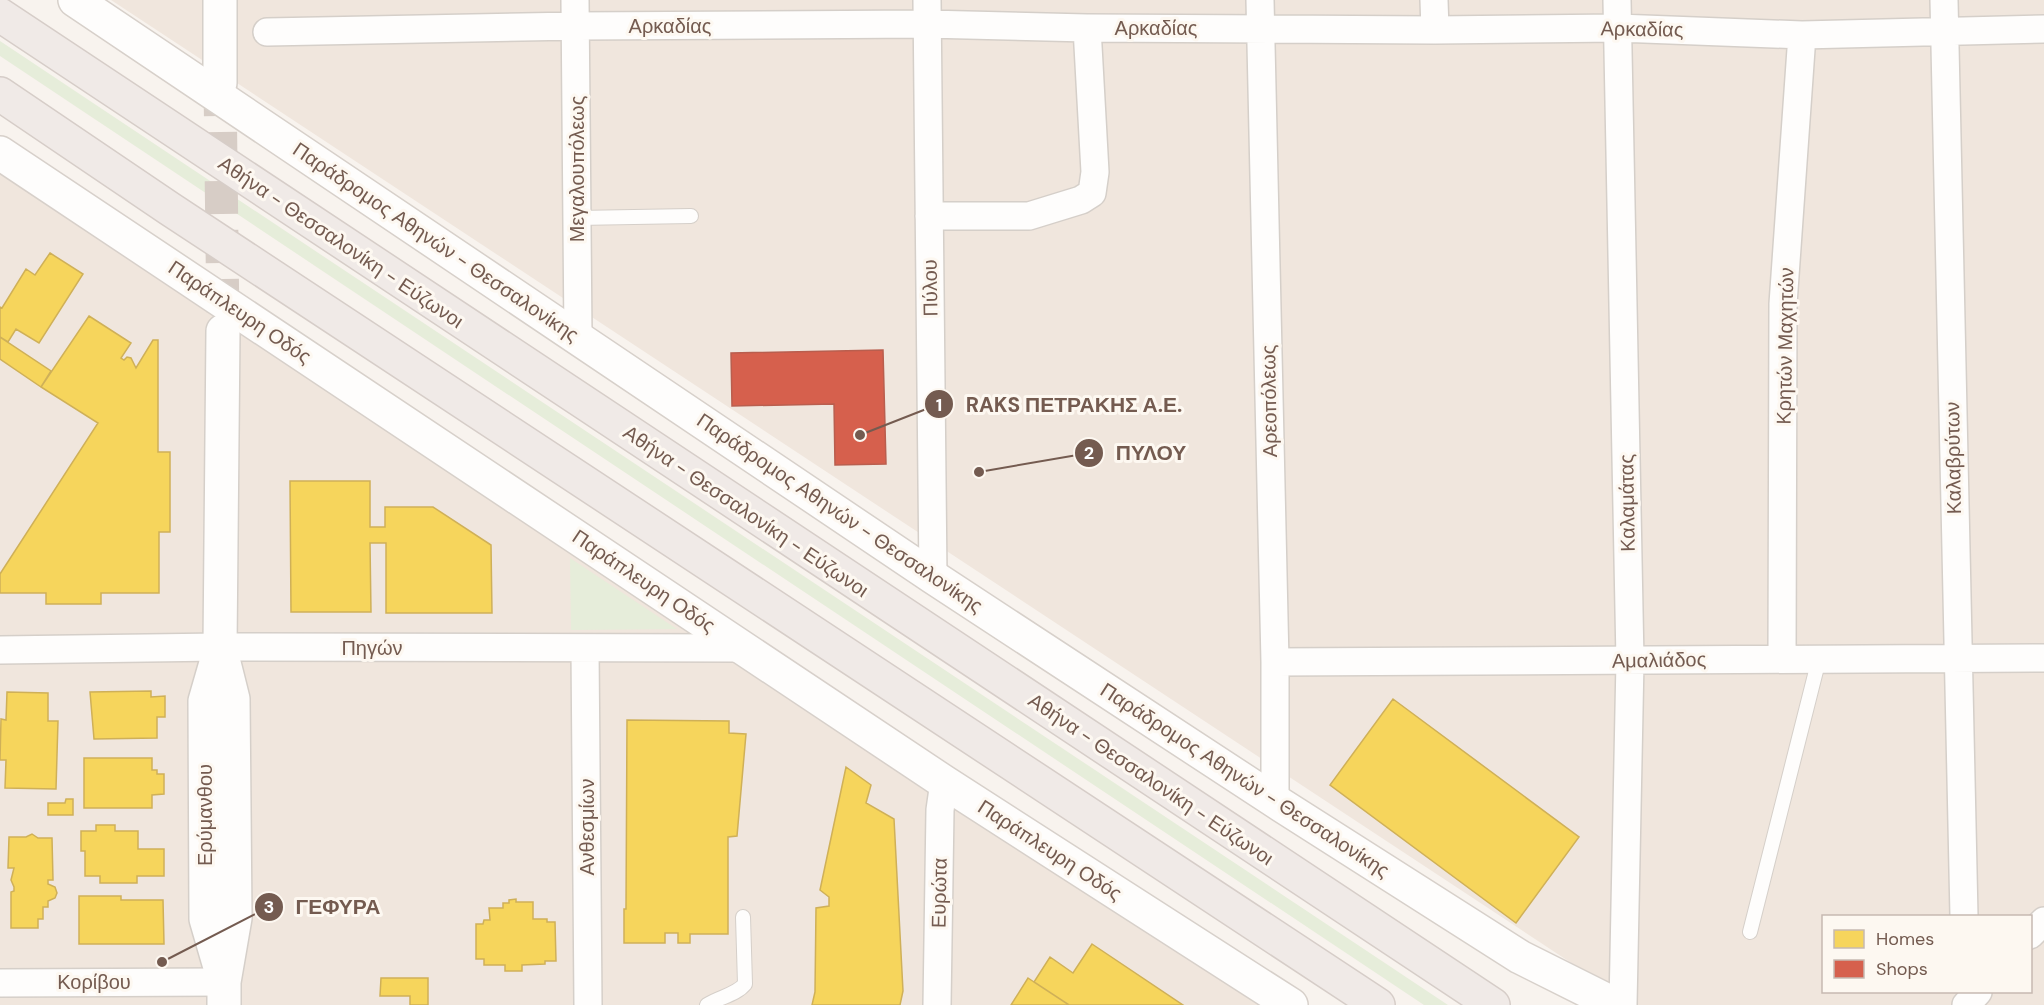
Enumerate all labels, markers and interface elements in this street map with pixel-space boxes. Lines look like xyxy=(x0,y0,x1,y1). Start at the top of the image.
street label: Αρκαδίας xyxy=(629,13,712,39)
street label: Αρκαδίας xyxy=(1115,15,1198,41)
street label: Αρκαδίας xyxy=(1600,15,1684,43)
street label: Μεγαλουπόλεως xyxy=(564,95,590,242)
street label: Παράδρομος Αθηνών - Θεσσαλονίκης xyxy=(288,136,584,348)
street label: Αθήνα - Θεσσαλονίκη - Εύζωνοι xyxy=(213,150,469,334)
street label: Παράπλευρη Οδός xyxy=(164,255,317,370)
street label: Πύλου xyxy=(917,259,943,317)
street label: Κρητών Μαχητών xyxy=(1771,267,1799,425)
street label: Αρεοπόλεως xyxy=(1255,344,1283,458)
callout: RAKS ΠΕΤΡΑΚΗΣ Α.Ε. xyxy=(924,385,1194,424)
text: RAKS ΠΕΤΡΑΚΗΣ Α.Ε. xyxy=(966,391,1182,419)
text: 1 xyxy=(936,393,942,417)
street label: Καλαβρύτων xyxy=(1939,401,1967,515)
street label: Παράδρομος Αθηνών - Θεσσαλονίκης xyxy=(692,407,988,619)
street label: Αθήνα - Θεσσαλονίκη - Εύζωνοι xyxy=(618,419,874,603)
callout: ΠΥΛΟΥ xyxy=(1074,433,1198,472)
text: ΠΥΛΟΥ xyxy=(1116,439,1186,467)
text: 2 xyxy=(1084,441,1094,465)
street label: Καλαμάτας xyxy=(1613,454,1641,552)
street label: Παράπλευρη Οδός xyxy=(568,524,721,639)
street label: Πηγών xyxy=(341,635,403,661)
street label: Αμαλιάδος xyxy=(1612,646,1707,674)
street label: Παράδρομος Αθηνών - Θεσσαλονίκης xyxy=(1096,677,1395,884)
street label: Αθήνα - Θεσσαλονίκη - Εύζωνοι xyxy=(1023,687,1279,871)
street label: Ερύμανθου xyxy=(192,764,218,866)
street label: Ανθεσμίων xyxy=(574,779,600,875)
street label: Παράπλευρη Οδός xyxy=(973,794,1127,907)
street label: Ευρώτα xyxy=(925,858,953,928)
callout: ΓΕΦΥΡΑ xyxy=(254,888,393,927)
text: ΓΕΦΥΡΑ xyxy=(296,893,380,921)
text: 3 xyxy=(264,895,274,919)
legend xyxy=(1822,915,2032,993)
text: Homes xyxy=(1876,927,1934,951)
text: Shops xyxy=(1876,957,1928,981)
street label: Κορίβου xyxy=(57,969,131,995)

